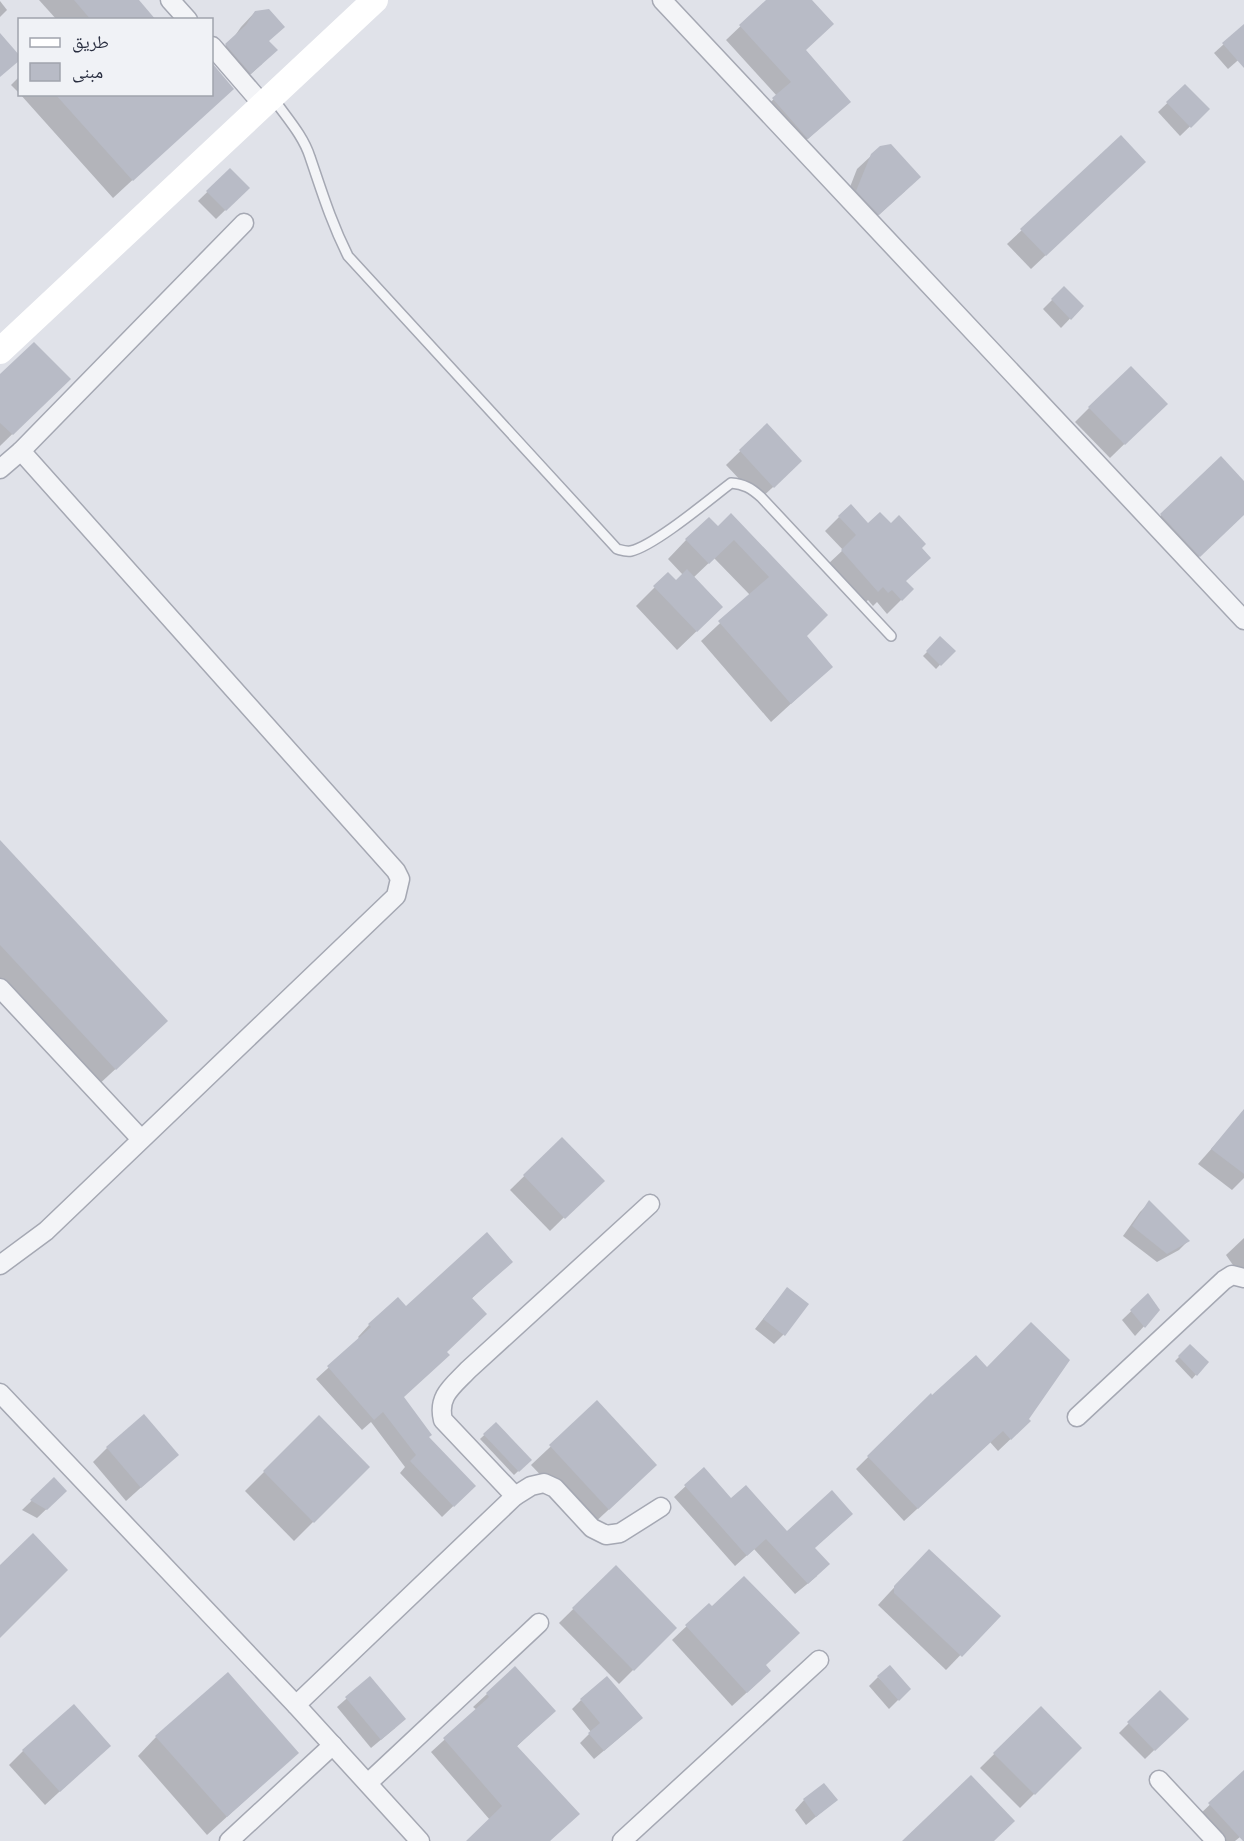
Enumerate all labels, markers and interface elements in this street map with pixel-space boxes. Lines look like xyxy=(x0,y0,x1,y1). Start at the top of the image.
legend xyxy=(18,18,213,96)
text: طريق xyxy=(72,32,109,53)
text: مبنى xyxy=(72,62,103,83)

